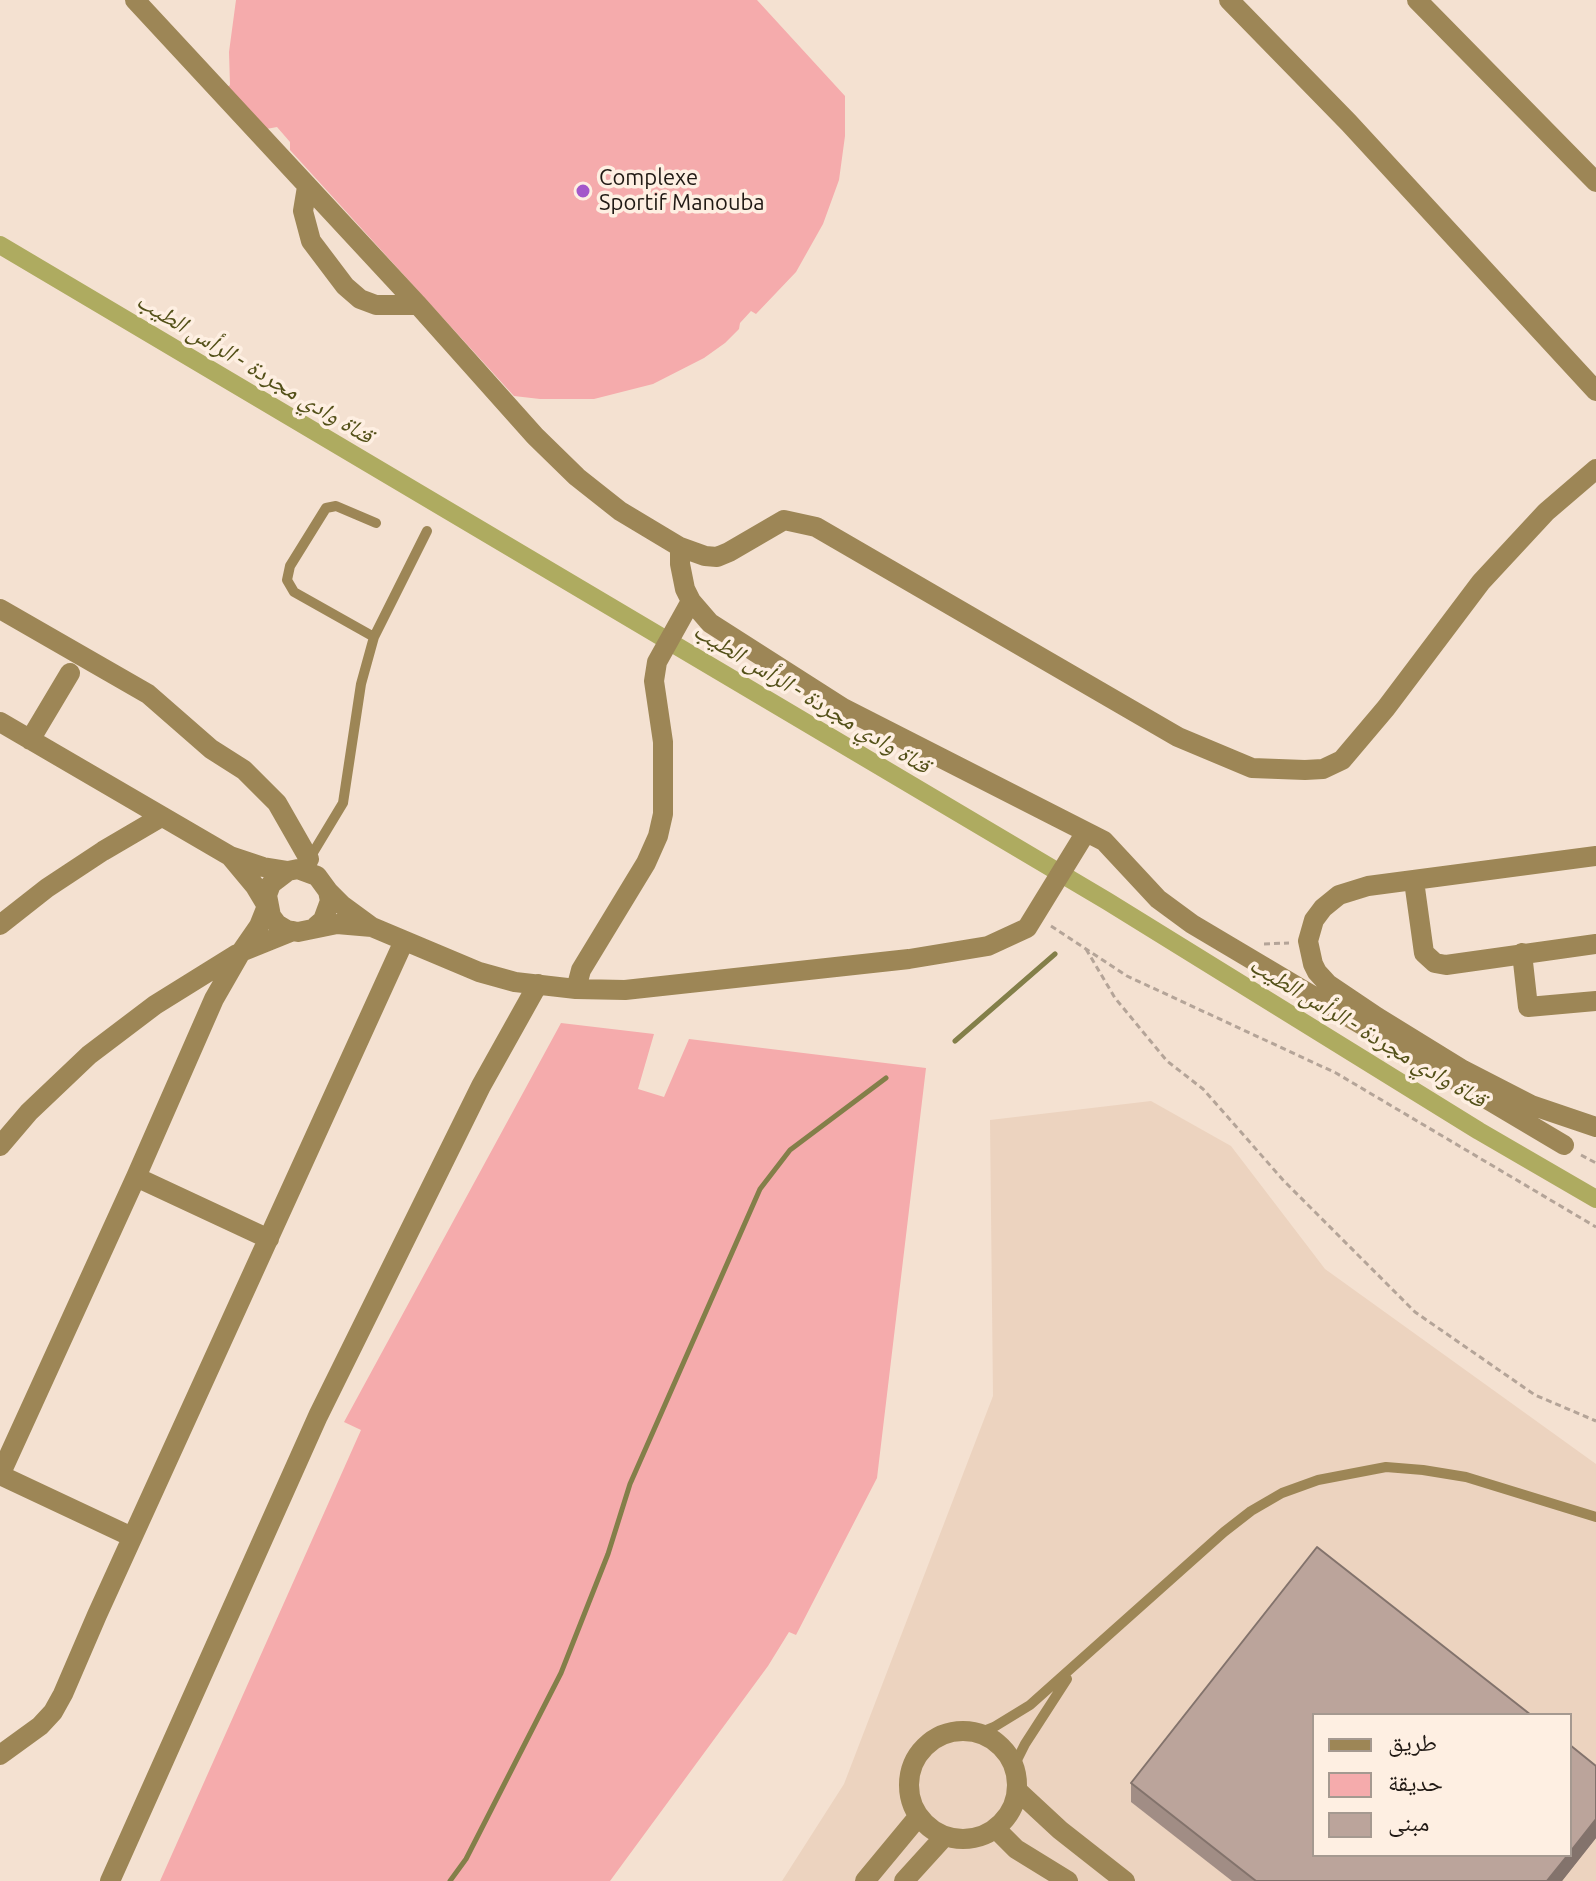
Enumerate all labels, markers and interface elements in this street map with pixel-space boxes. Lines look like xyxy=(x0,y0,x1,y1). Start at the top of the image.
place label: Complexe Sportif Manouba xyxy=(599,165,765,216)
marker: Complexe Sportif Manouba xyxy=(574,182,592,200)
water label: قناة وادي مجردة - الرأس الطيب xyxy=(132,286,378,450)
water label: قناة وادي مجردة - الرأس الطيب xyxy=(689,616,935,780)
water label: قناة وادي مجردة - الرأس الطيب xyxy=(1245,950,1491,1114)
legend xyxy=(1312,1713,1572,1857)
text: طريق xyxy=(1388,1729,1437,1756)
text: حديقة xyxy=(1388,1769,1443,1796)
text: مبنى xyxy=(1388,1809,1429,1836)

